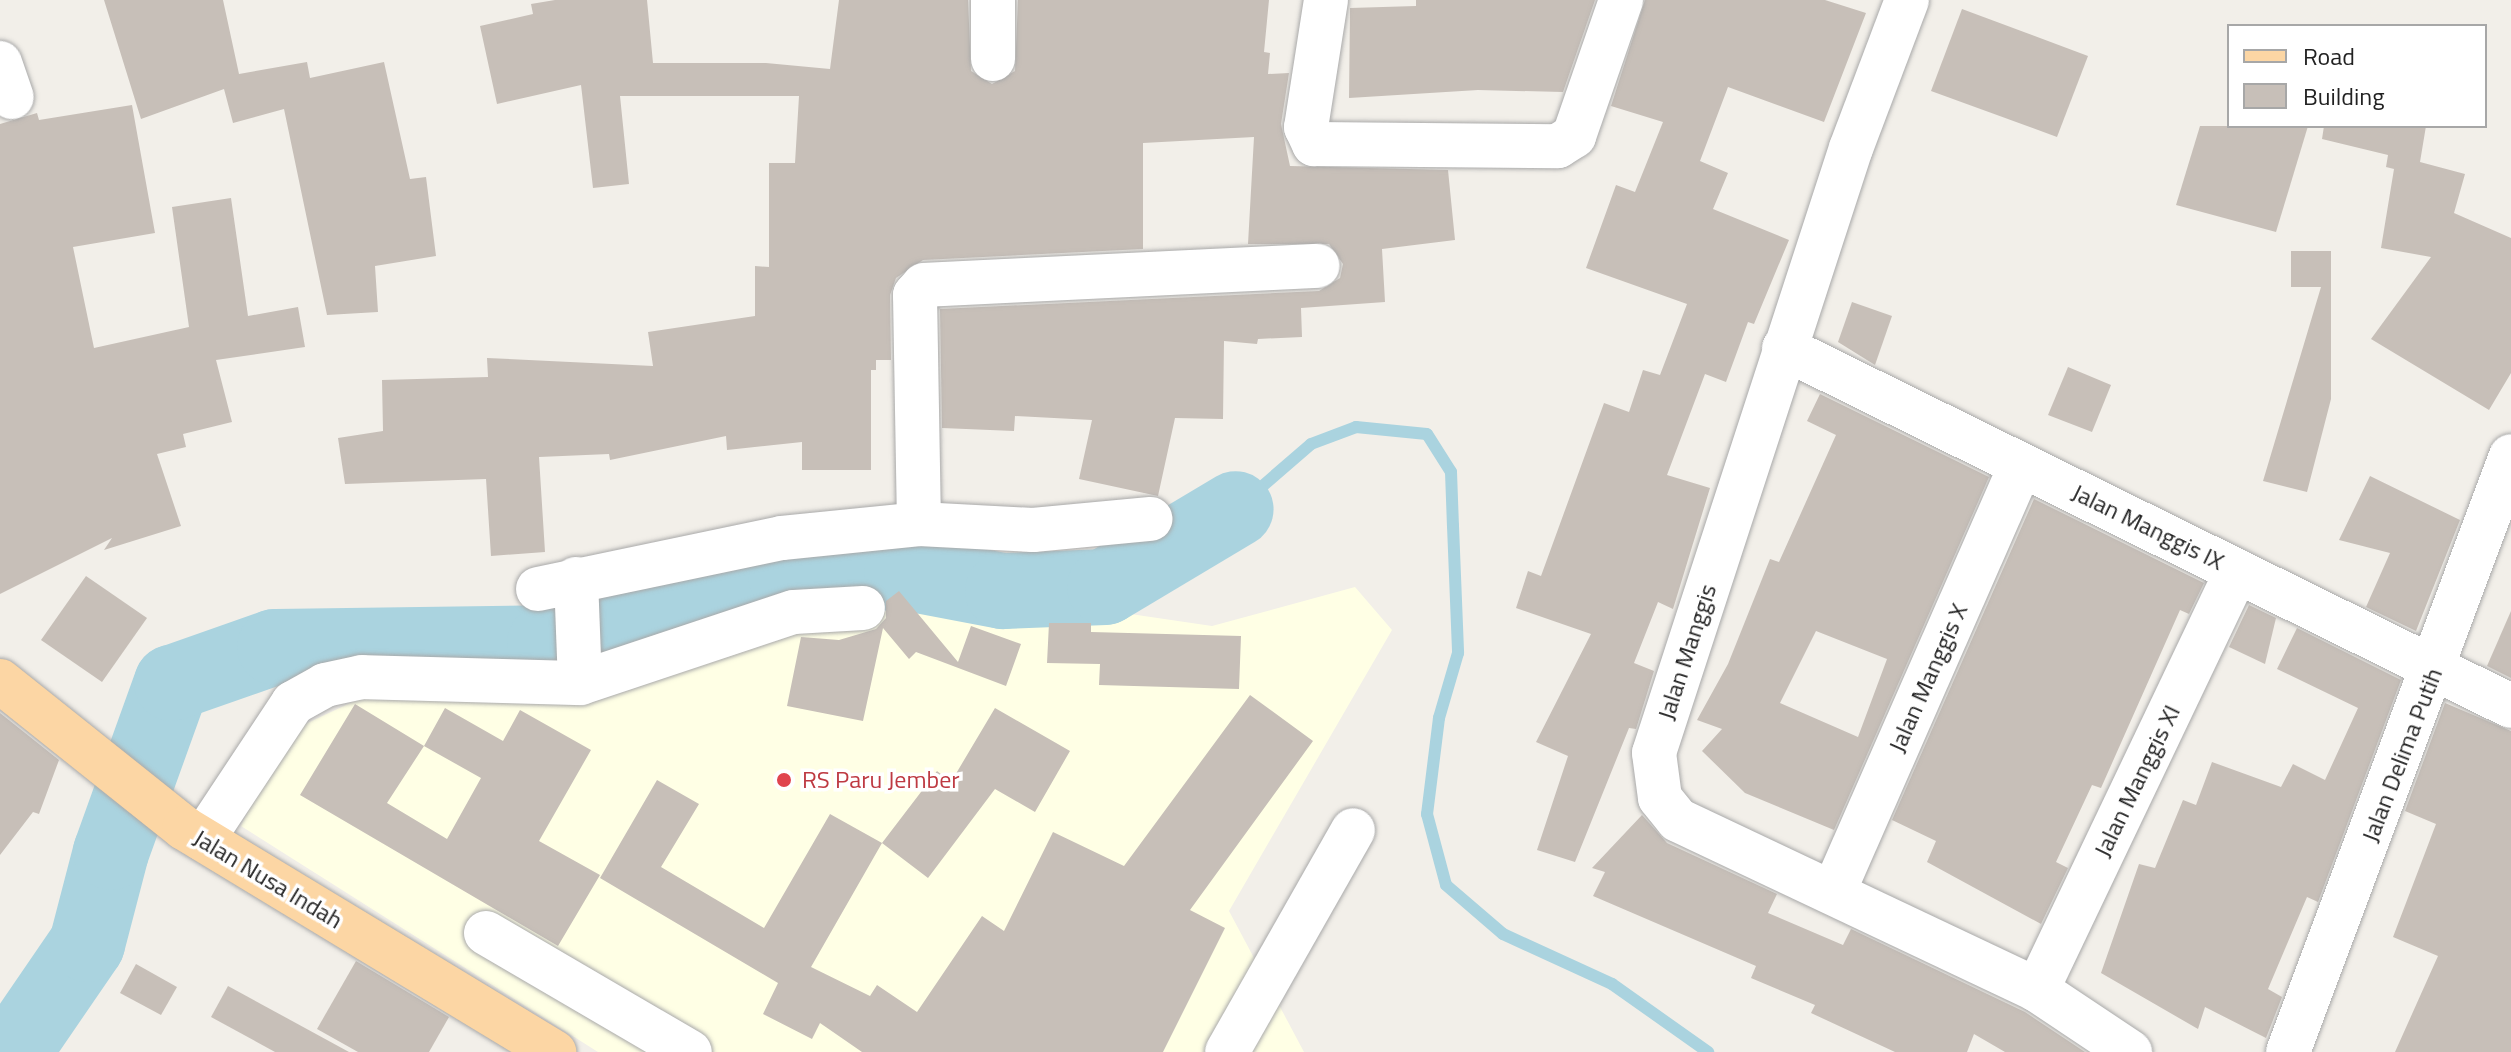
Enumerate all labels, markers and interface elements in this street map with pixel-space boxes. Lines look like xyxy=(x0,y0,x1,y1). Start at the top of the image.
legend xyxy=(2227,24,2487,128)
text: Road xyxy=(2303,38,2355,74)
text: Building xyxy=(2303,78,2385,114)
street label: Jalan Manggis IX xyxy=(2067,478,2229,576)
street label: Jalan Manggis xyxy=(1652,581,1722,723)
street label: Jalan Manggis X xyxy=(1882,599,1974,757)
street label: Jalan Delima Putih xyxy=(2356,664,2448,846)
street label: Jalan Manggis XI xyxy=(2088,700,2186,862)
place label: RS Paru Jember xyxy=(802,766,960,794)
marker: RS Paru Jember xyxy=(773,769,795,791)
street label: Jalan Nusa Indah xyxy=(188,823,348,935)

